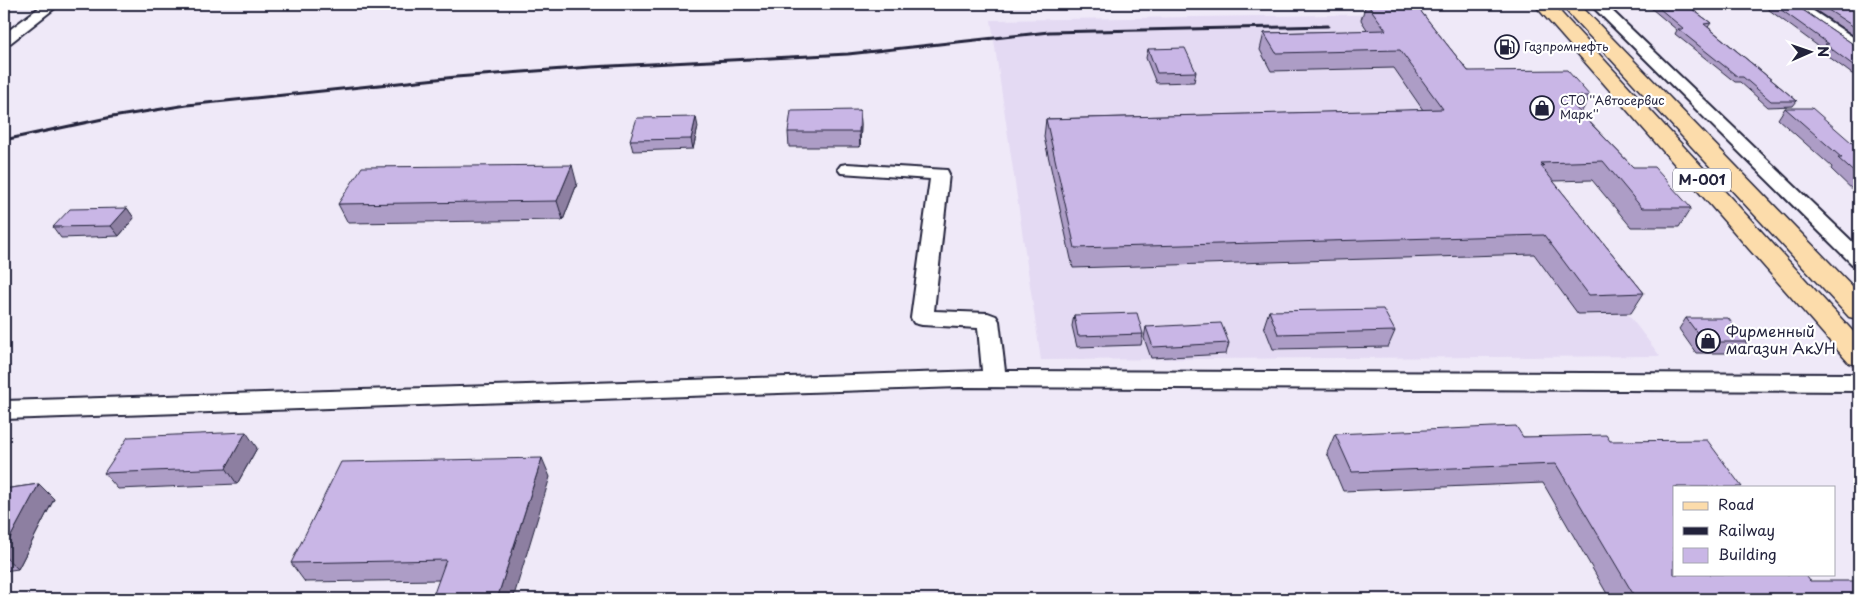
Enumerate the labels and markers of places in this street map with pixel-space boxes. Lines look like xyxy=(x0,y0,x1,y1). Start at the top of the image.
fuel station icon: Газпромнефть xyxy=(1494,34,1520,60)
place label: Газпромнефть xyxy=(1524,37,1609,55)
place label: СТО ''Автосервис Марк'' xyxy=(1560,91,1665,123)
shop icon: СТО ''Автосервис Марк'' xyxy=(1529,95,1555,121)
place label: Фирменный магазин АкУН xyxy=(1726,319,1836,359)
shop icon: Фирменный магазин АкУН xyxy=(1695,328,1721,354)

